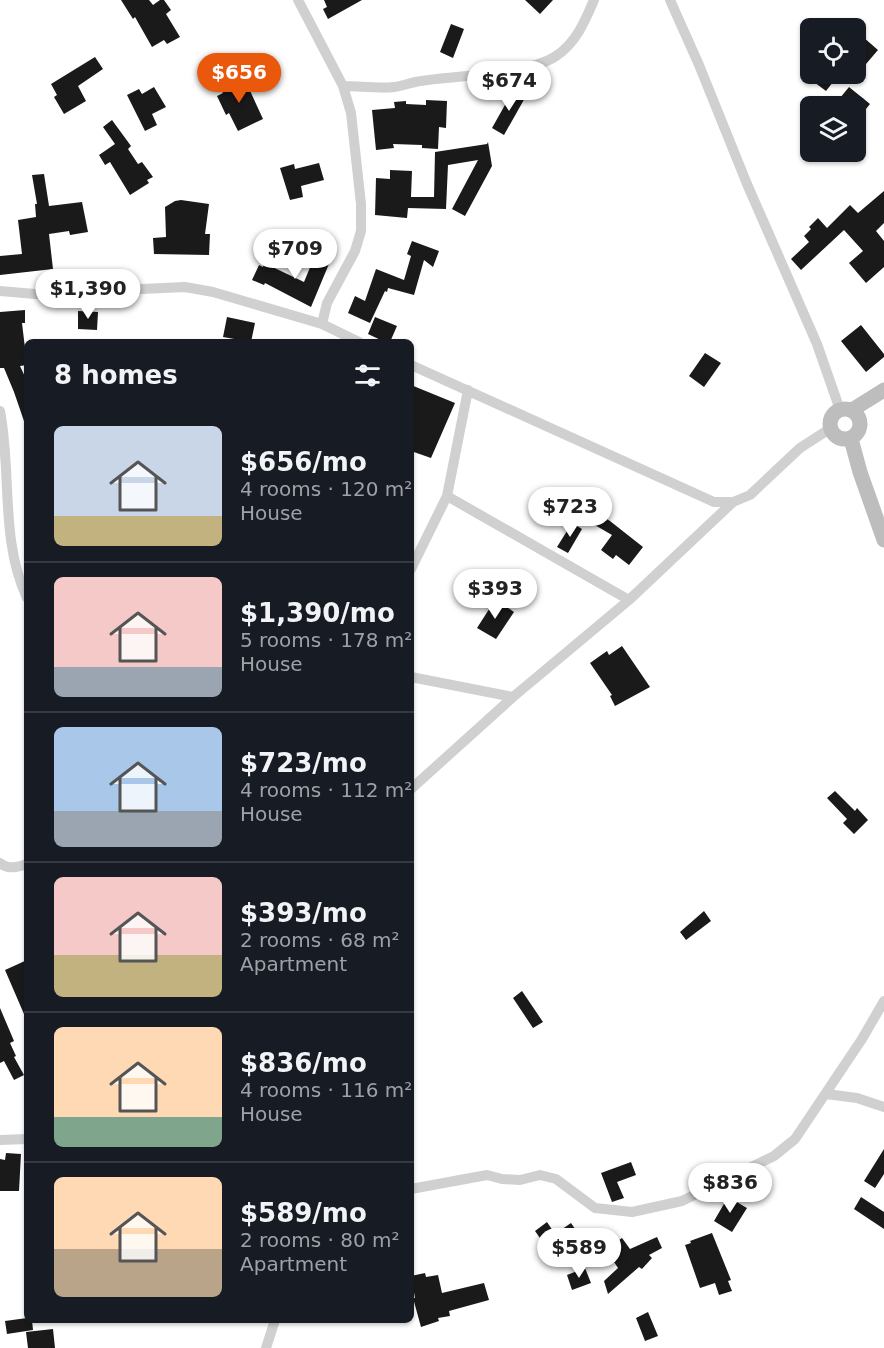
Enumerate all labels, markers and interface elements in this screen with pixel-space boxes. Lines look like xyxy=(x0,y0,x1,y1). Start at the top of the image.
map controls xyxy=(800,18,866,162)
button: locate xyxy=(800,18,866,84)
pin: $656 xyxy=(203,53,275,104)
text: $656 xyxy=(211,60,267,84)
pin: $674 xyxy=(473,61,545,112)
text: $674 xyxy=(481,68,537,92)
button: layers xyxy=(800,96,866,162)
pin: $709 xyxy=(259,229,331,280)
text: $709 xyxy=(267,236,323,260)
pin: $1,390 xyxy=(39,269,137,320)
text: $1,390 xyxy=(49,276,127,300)
icon: filters xyxy=(351,359,384,392)
text: 8 homes xyxy=(54,360,178,390)
text: $656/mo xyxy=(240,447,367,477)
icon: home xyxy=(102,450,174,522)
text: 4 rooms · 120 m² xyxy=(240,477,412,501)
pin: $723 xyxy=(534,487,606,538)
text: $723 xyxy=(542,494,598,518)
text: House xyxy=(240,501,303,525)
pin: $393 xyxy=(459,569,531,620)
text: $393 xyxy=(467,576,523,600)
text: $1,390/mo xyxy=(240,598,395,628)
icon: home xyxy=(102,601,174,673)
text: 5 rooms · 178 m² xyxy=(240,628,412,652)
text: House xyxy=(240,652,303,676)
text: $723/mo xyxy=(240,748,367,778)
icon: home xyxy=(102,751,174,823)
text: 4 rooms · 112 m² xyxy=(240,778,412,802)
text: House xyxy=(240,802,303,826)
text: $393/mo xyxy=(240,898,367,928)
icon: home xyxy=(102,901,174,973)
text: 2 rooms · 68 m² xyxy=(240,928,400,952)
text: Apartment xyxy=(240,952,347,976)
text: $836/mo xyxy=(240,1048,367,1078)
icon: home xyxy=(102,1051,174,1123)
text: 4 rooms · 116 m² xyxy=(240,1078,412,1102)
text: House xyxy=(240,1102,303,1126)
pin: $836 xyxy=(694,1163,766,1214)
text: $836 xyxy=(702,1170,758,1194)
text: $589/mo xyxy=(240,1198,367,1228)
icon: home xyxy=(102,1201,174,1273)
text: 2 rooms · 80 m² xyxy=(240,1228,400,1252)
pin: $589 xyxy=(543,1228,615,1279)
text: $589 xyxy=(551,1235,607,1259)
text: Apartment xyxy=(240,1252,347,1276)

